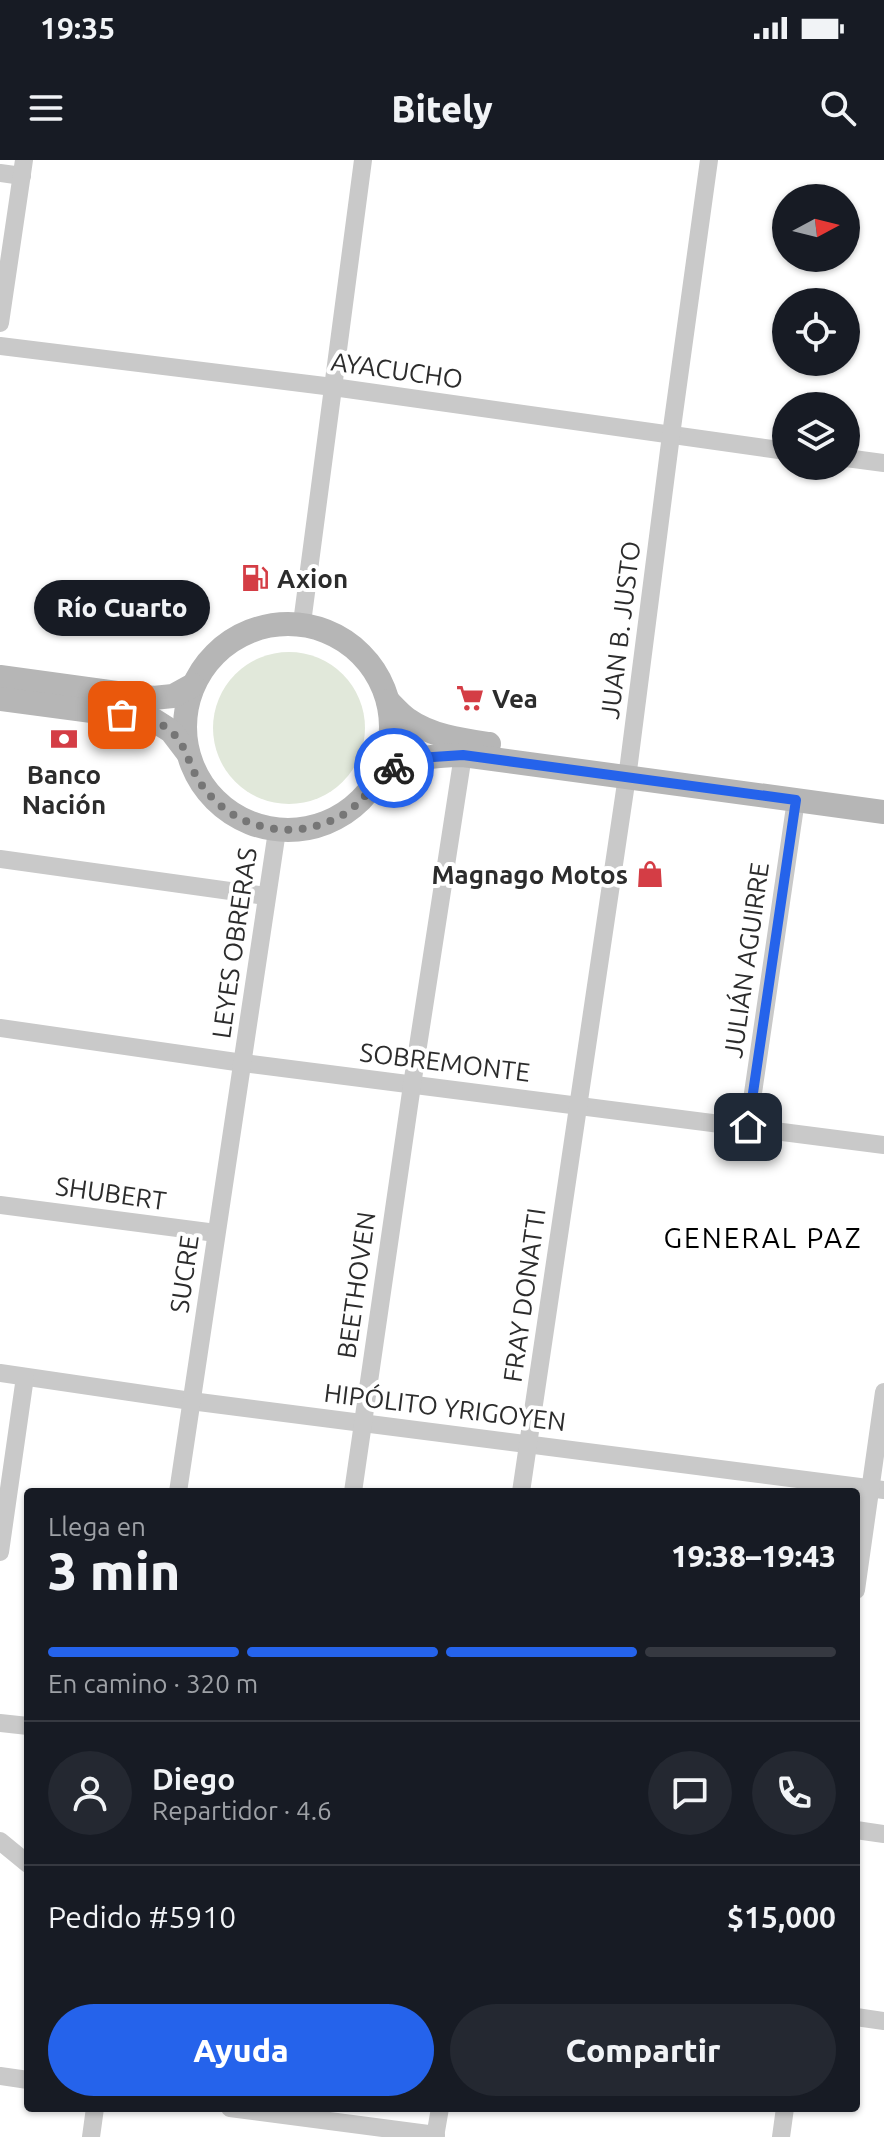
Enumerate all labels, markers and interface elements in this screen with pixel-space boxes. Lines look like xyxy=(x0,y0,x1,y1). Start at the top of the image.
text: 19:35 xyxy=(40,11,115,45)
icon: menu xyxy=(24,86,68,130)
icon: search xyxy=(816,86,860,130)
text: Bitely xyxy=(391,88,493,129)
north arrow xyxy=(772,184,860,272)
map controls xyxy=(772,184,860,480)
button: locate xyxy=(772,288,860,376)
street label: AYACUCHO xyxy=(329,346,465,394)
button: layers xyxy=(772,392,860,480)
street label: JUAN B. JUSTO xyxy=(595,539,645,721)
fuel station icon: Axion xyxy=(240,563,270,593)
place label: Axion xyxy=(277,564,348,593)
callout: Río Cuarto xyxy=(34,579,210,635)
text: Río Cuarto xyxy=(57,593,187,622)
pin xyxy=(88,681,156,749)
supermarket icon: Vea xyxy=(455,683,485,713)
place label: Vea xyxy=(492,684,538,713)
icon: bag xyxy=(100,693,144,737)
bank icon: Banco Nación xyxy=(49,724,79,754)
courier xyxy=(354,728,434,808)
icon: bike xyxy=(372,746,416,790)
place label: Banco Nación xyxy=(22,760,106,819)
street label: LEYES OBRERAS xyxy=(206,846,262,1040)
shop icon: Magnago Motos xyxy=(635,859,665,889)
place label: Magnago Motos xyxy=(431,860,628,889)
street label: JULIÁN AGUIRRE xyxy=(717,860,774,1060)
street label: SOBREMONTE xyxy=(358,1037,532,1087)
pin xyxy=(714,1093,782,1161)
icon: home xyxy=(726,1105,770,1149)
street label: SHUBERT xyxy=(54,1171,168,1215)
street label: FRAY DONATTI xyxy=(497,1206,551,1384)
street label: BEETHOVEN xyxy=(331,1210,381,1360)
district label: GENERAL PAZ xyxy=(663,1222,863,1253)
street label: SUCRE xyxy=(164,1233,204,1315)
street label: HIPÓLITO YRIGOYEN xyxy=(323,1378,567,1436)
text: Llega en xyxy=(48,1512,146,1541)
text: 19:38–19:43 xyxy=(671,1539,836,1573)
text: 3 min xyxy=(48,1542,180,1600)
text: En camino · 320 m xyxy=(48,1669,258,1698)
button: person xyxy=(48,1751,132,1835)
button: chat xyxy=(648,1751,732,1835)
button: phone xyxy=(752,1751,836,1835)
text: Diego xyxy=(152,1762,235,1796)
text: Repartidor · 4.6 xyxy=(152,1796,332,1825)
text: Pedido #5910 xyxy=(48,1900,236,1934)
text: $15,000 xyxy=(727,1900,836,1934)
button: Ayuda xyxy=(48,2004,434,2096)
button: Compartir xyxy=(450,2004,836,2096)

